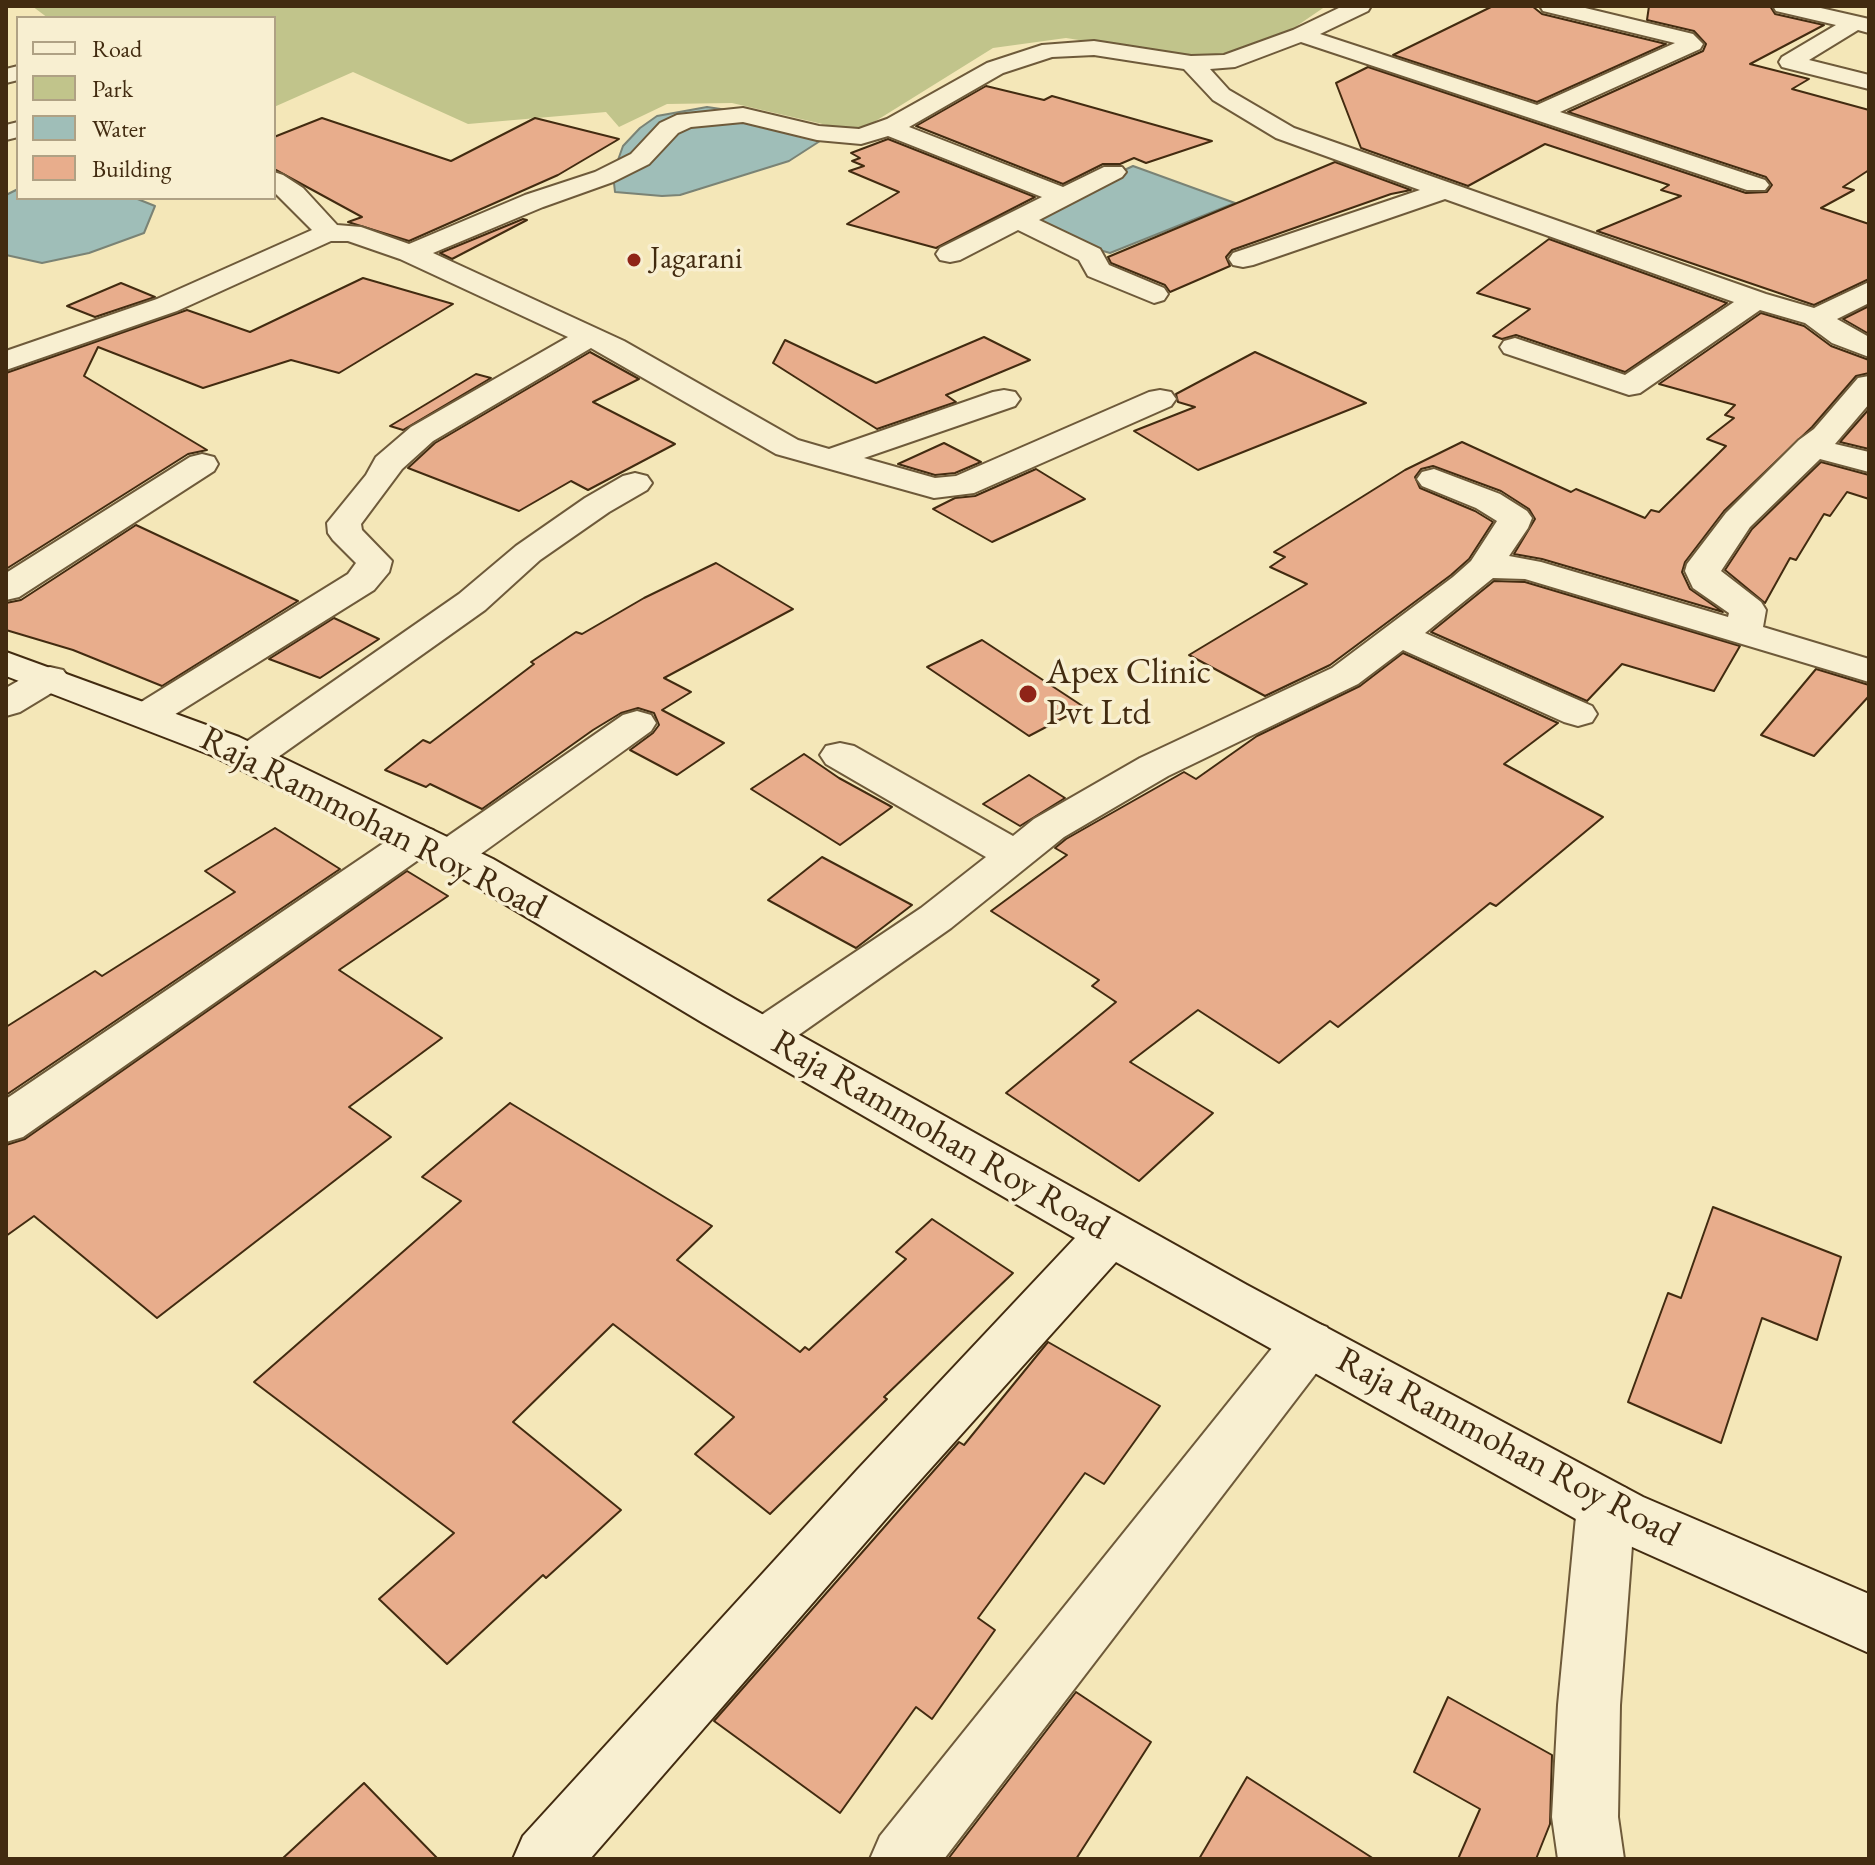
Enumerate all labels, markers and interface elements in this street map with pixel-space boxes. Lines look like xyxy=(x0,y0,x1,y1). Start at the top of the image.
legend xyxy=(16,16,276,200)
text: Road xyxy=(92,33,142,64)
text: Park xyxy=(92,73,133,104)
text: Water xyxy=(92,113,146,144)
text: Building xyxy=(92,153,172,184)
place label: Jagarani xyxy=(650,242,742,278)
marker: Jagarani xyxy=(625,251,643,269)
place label: Apex Clinic Pvt Ltd xyxy=(1046,651,1211,736)
marker: Apex Clinic Pvt Ltd xyxy=(1017,683,1039,705)
street label: Raja Rammohan Roy Road xyxy=(193,718,553,930)
street label: Raja Rammohan Roy Road xyxy=(763,1022,1117,1250)
street label: Raja Rammohan Roy Road xyxy=(1329,1339,1687,1557)

